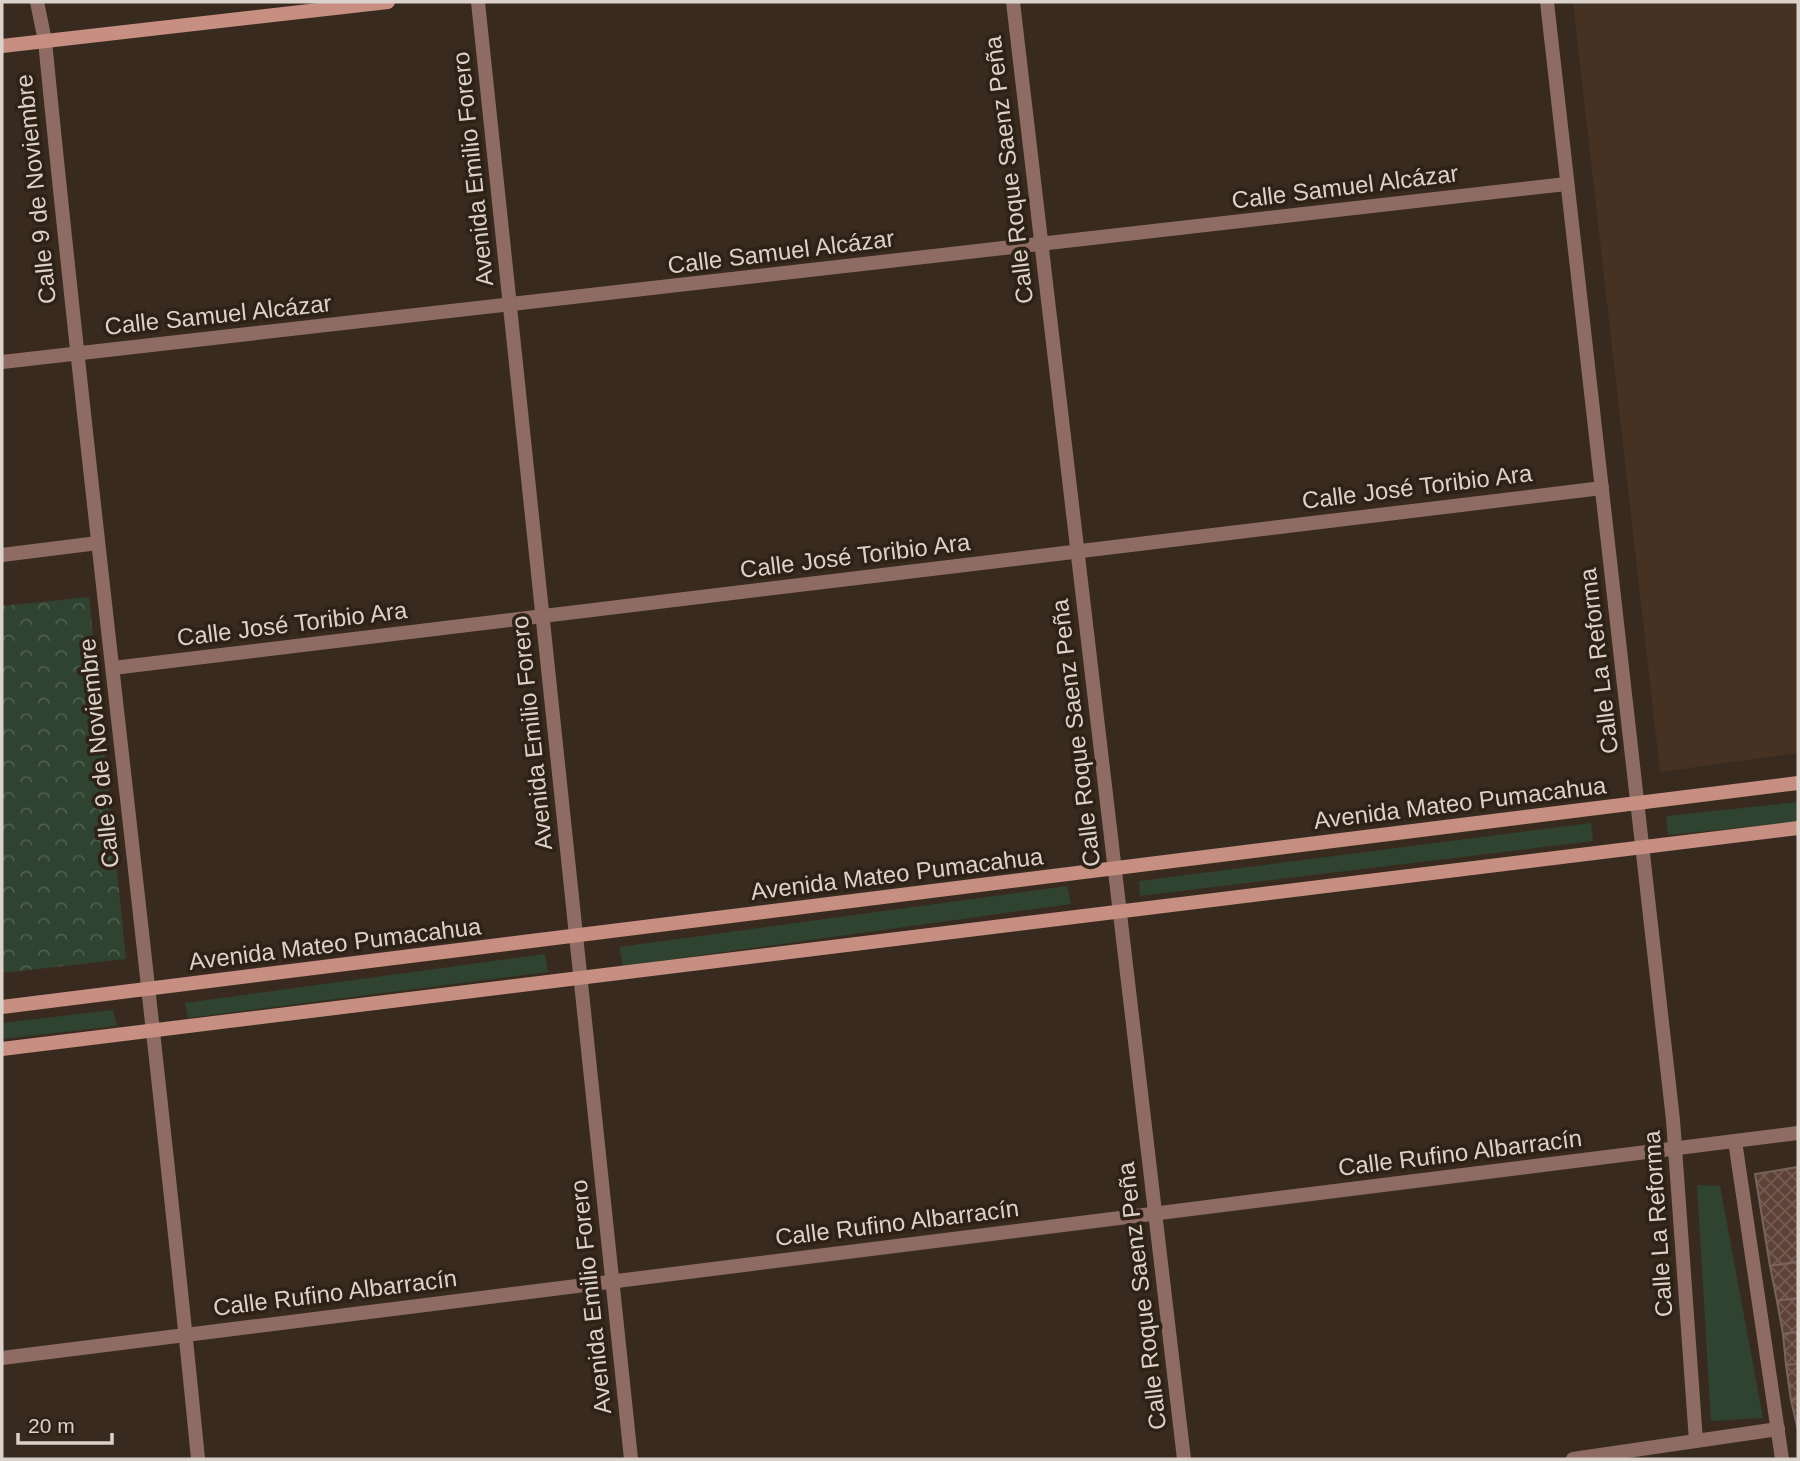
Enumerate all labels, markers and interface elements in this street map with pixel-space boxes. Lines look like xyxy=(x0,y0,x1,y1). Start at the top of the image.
street label: Calle Roque Saenz Peña xyxy=(979,34,1038,305)
street label: Avenida Emilio Forero xyxy=(447,50,498,288)
street label: Calle 9 de Noviembre xyxy=(10,73,61,305)
street label: Calle Samuel Alcázar xyxy=(1230,159,1460,214)
street label: Calle Samuel Alcázar xyxy=(666,224,896,279)
street label: Calle Samuel Alcázar xyxy=(103,289,333,340)
street label: Calle José Toribio Ara xyxy=(1300,459,1534,514)
street label: Calle José Toribio Ara xyxy=(738,528,972,583)
street label: Calle La Reforma xyxy=(1574,566,1623,755)
street label: Calle José Toribio Ara xyxy=(175,596,409,651)
street label: Calle Roque Saenz Peña xyxy=(1046,597,1105,868)
street label: Avenida Emilio Forero xyxy=(506,614,557,852)
street label: Calle 9 de Noviembre xyxy=(73,637,124,869)
street label: Avenida Mateo Pumacahua xyxy=(1312,771,1608,834)
street label: Avenida Mateo Pumacahua xyxy=(749,842,1045,905)
street label: Avenida Mateo Pumacahua xyxy=(187,912,483,975)
street label: Calle Rufino Albarracín xyxy=(1336,1124,1583,1181)
street label: Calle La Reforma xyxy=(1637,1129,1677,1318)
street label: Calle Roque Saenz Peña xyxy=(1112,1160,1171,1431)
street label: Avenida Emilio Forero xyxy=(565,1178,616,1416)
street label: Calle Rufino Albarracín xyxy=(773,1194,1020,1251)
street label: Calle Rufino Albarracín xyxy=(211,1264,458,1321)
scale bar xyxy=(18,1402,112,1446)
text: 20 m xyxy=(28,1414,75,1437)

